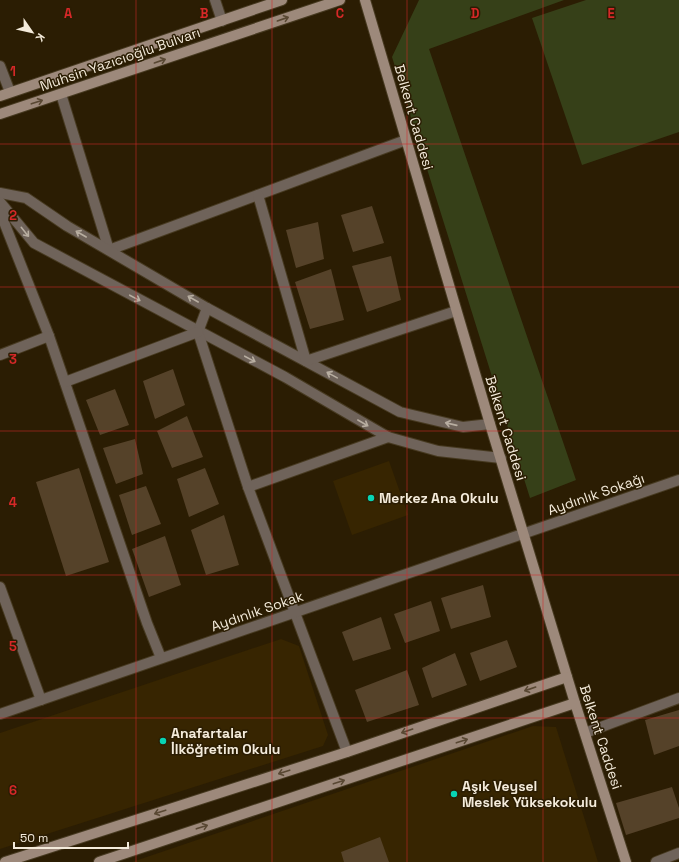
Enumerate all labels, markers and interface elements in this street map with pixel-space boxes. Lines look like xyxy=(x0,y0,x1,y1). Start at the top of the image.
text: A xyxy=(64,5,73,22)
text: B xyxy=(200,5,209,22)
text: C xyxy=(336,5,344,22)
text: D xyxy=(471,5,480,22)
text: E xyxy=(607,5,615,22)
north arrow xyxy=(12,12,52,52)
one-way arrow xyxy=(277,15,290,22)
street label: Muhsin Yazıcıoğlu Bulvarı xyxy=(37,23,203,95)
text: K xyxy=(32,31,48,44)
one-way arrow xyxy=(154,56,166,64)
street label: Belkent Caddesi xyxy=(390,62,438,172)
text: 1 xyxy=(10,63,16,80)
one-way arrow xyxy=(30,98,43,105)
text: 2 xyxy=(9,207,17,224)
one-way arrow xyxy=(20,226,29,237)
one-way arrow xyxy=(75,229,87,237)
one-way arrow xyxy=(129,295,141,302)
one-way arrow xyxy=(187,295,199,303)
text: 3 xyxy=(9,351,17,368)
one-way arrow xyxy=(244,356,256,363)
one-way arrow xyxy=(326,371,338,378)
street label: Belkent Caddesi xyxy=(481,373,531,483)
one-way arrow xyxy=(357,419,369,427)
one-way arrow xyxy=(445,420,458,428)
street label: Aydınlık Sokağı xyxy=(545,469,647,519)
place label: Merkez Ana Okulu xyxy=(379,489,499,507)
marker: Merkez Ana Okulu xyxy=(366,493,376,503)
text: 4 xyxy=(9,494,17,511)
street label: Aydınlık Sokak xyxy=(208,587,306,635)
text: 5 xyxy=(9,638,17,655)
street label: Belkent Caddesi xyxy=(576,682,626,792)
one-way arrow xyxy=(524,686,536,694)
place label: Anafartalar İlköğretim Okulu xyxy=(171,724,281,758)
one-way arrow xyxy=(401,728,413,736)
marker: Anafartalar İlköğretim Okulu xyxy=(158,736,168,746)
one-way arrow xyxy=(456,737,469,744)
one-way arrow xyxy=(277,769,290,776)
place label: Aşık Veysel Meslek Yüksekokulu xyxy=(462,777,597,811)
one-way arrow xyxy=(332,778,345,785)
text: 6 xyxy=(9,782,17,799)
marker: Aşık Veysel Meslek Yüksekokulu xyxy=(449,789,459,799)
one-way arrow xyxy=(154,809,167,816)
one-way arrow xyxy=(196,823,208,831)
scale bar xyxy=(14,824,128,850)
text: 50 m xyxy=(20,830,48,846)

